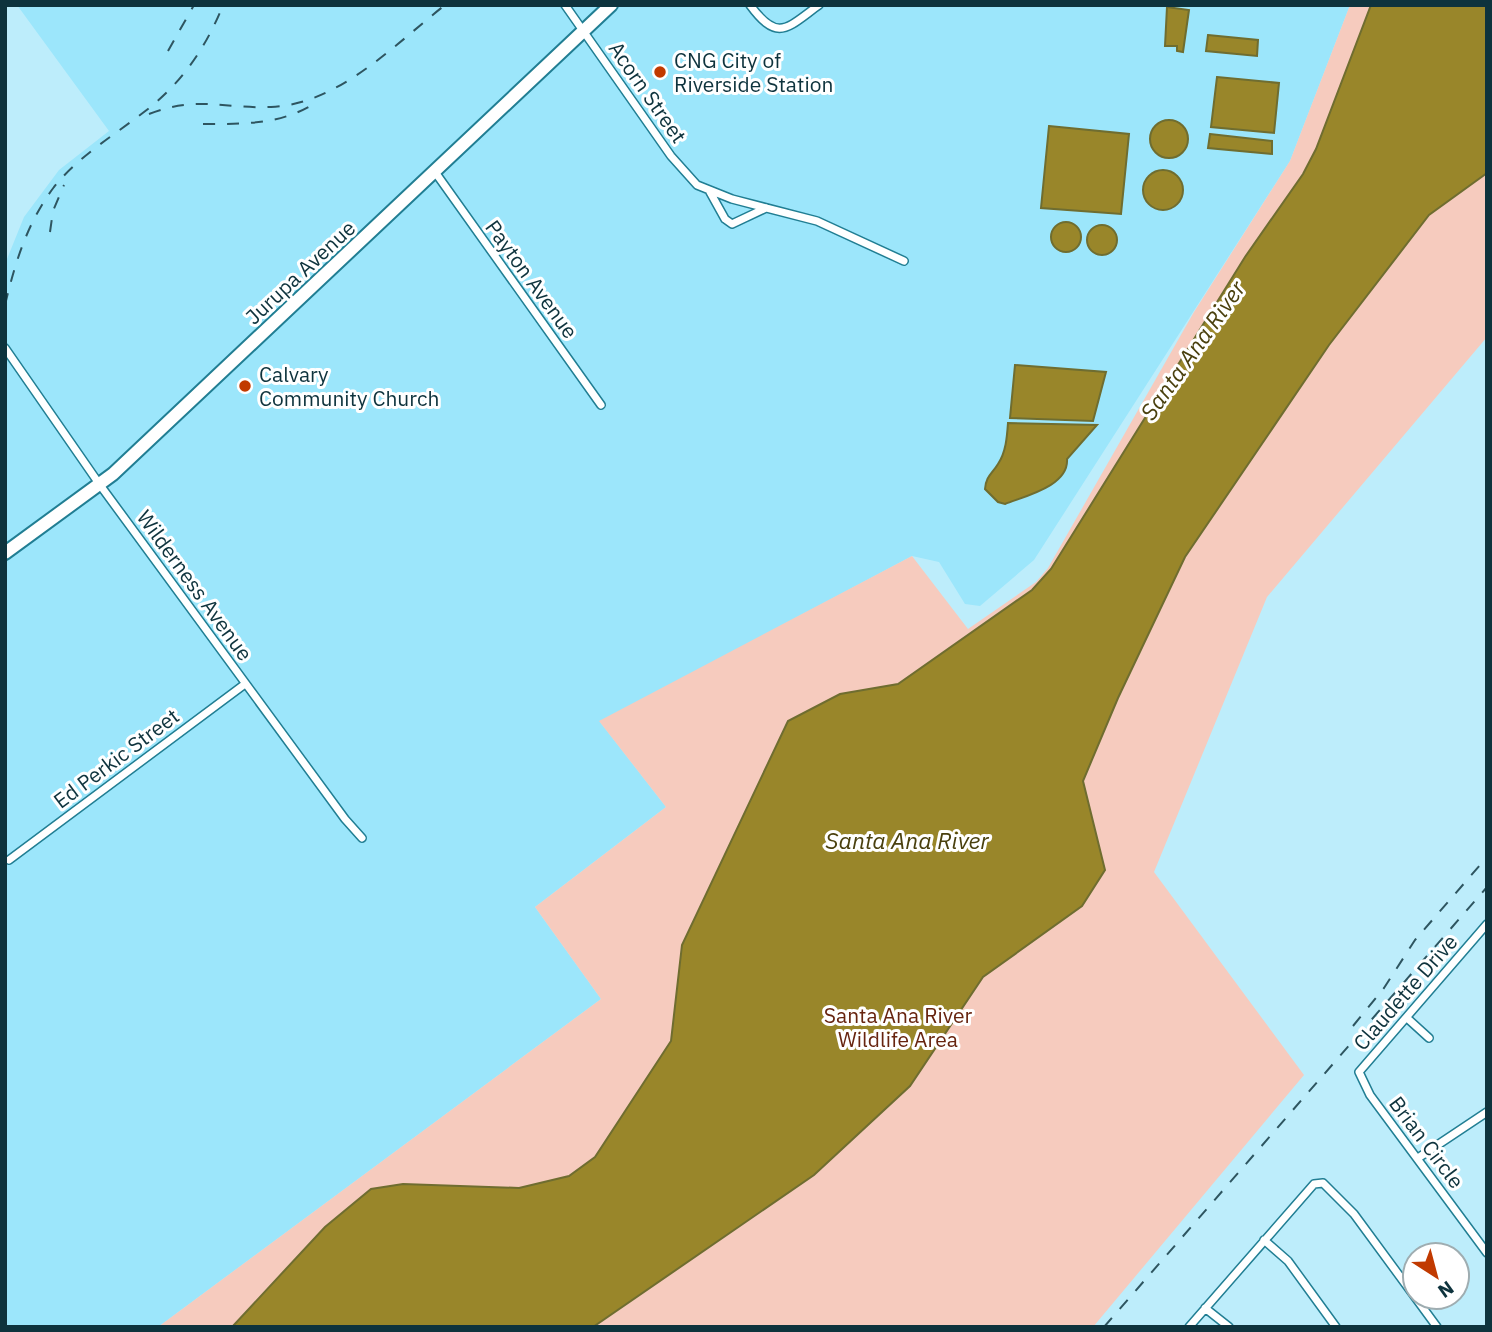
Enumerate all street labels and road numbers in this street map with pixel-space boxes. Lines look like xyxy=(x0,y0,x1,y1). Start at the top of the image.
street label: Acorn Street xyxy=(603,36,693,148)
street label: Jurupa Avenue xyxy=(239,214,361,330)
street label: Payton Avenue xyxy=(479,214,585,344)
street label: Wilderness Avenue xyxy=(131,504,259,666)
street label: Ed Perkic Street xyxy=(48,702,184,814)
street label: Claudette Drive xyxy=(1347,928,1463,1056)
street label: Brian Circle xyxy=(1383,1090,1471,1194)

